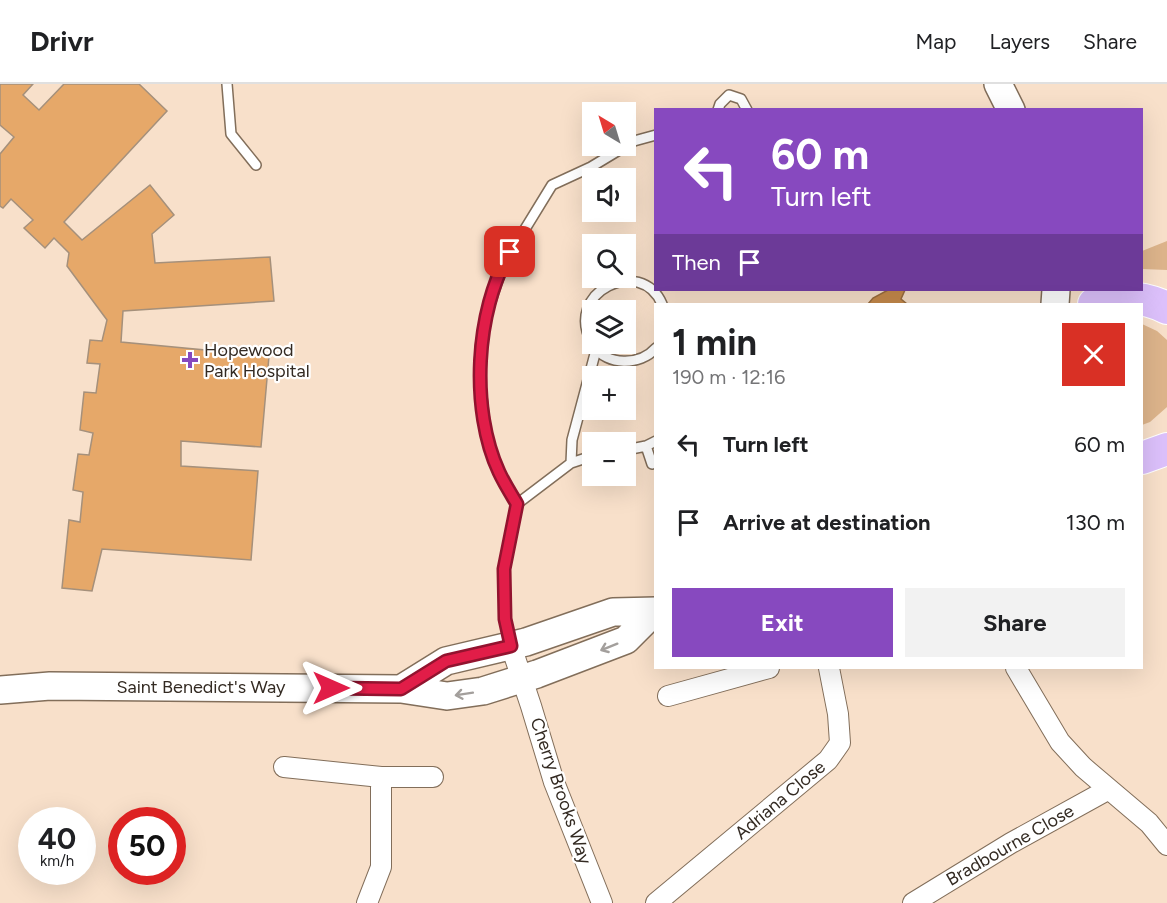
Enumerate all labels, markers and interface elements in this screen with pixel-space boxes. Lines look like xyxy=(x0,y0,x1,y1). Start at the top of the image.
text: Drivr xyxy=(30,24,94,58)
text: Map xyxy=(916,29,956,54)
text: Layers xyxy=(989,29,1050,54)
text: Share xyxy=(1083,29,1137,54)
north arrow xyxy=(582,102,636,156)
map controls xyxy=(582,102,636,486)
text: 60 m xyxy=(771,129,869,180)
icon: left xyxy=(672,132,750,210)
button: sound xyxy=(582,168,636,222)
text: Turn left xyxy=(771,180,871,213)
pin xyxy=(484,226,535,277)
button: search xyxy=(582,234,636,288)
icon: arrive xyxy=(493,235,526,268)
icon: arrive xyxy=(733,246,766,279)
text: Then xyxy=(672,249,721,276)
button: layers xyxy=(582,300,636,354)
text: 1 min xyxy=(672,321,757,364)
button: close xyxy=(1062,323,1125,386)
place label: Hopewood Park Hospital xyxy=(204,339,310,382)
marker: Hopewood Park Hospital xyxy=(181,351,199,369)
text: 190 m · 12:16 xyxy=(672,365,785,389)
button: + xyxy=(582,366,636,420)
icon: left xyxy=(672,428,705,461)
text: Turn left xyxy=(723,431,809,458)
text: 60 m xyxy=(1074,431,1125,458)
button: − xyxy=(582,432,636,486)
icon: arrive xyxy=(672,506,705,539)
text: Arrive at destination xyxy=(723,509,931,536)
text: 130 m xyxy=(1066,509,1125,536)
button: Exit xyxy=(672,588,893,657)
button: Share xyxy=(905,588,1125,657)
one-way arrow xyxy=(600,642,618,653)
position arrow xyxy=(299,656,363,720)
street label: Saint Benedict's Way xyxy=(116,676,286,698)
one-way arrow xyxy=(455,688,475,699)
street label: Cherry Brooks Way xyxy=(526,715,597,868)
street label: Adriana Close xyxy=(730,756,830,844)
street label: Bradbourne Close xyxy=(942,799,1078,890)
speed limit sign: 50 xyxy=(108,807,186,885)
text: 40 xyxy=(38,820,76,857)
text: km/h xyxy=(40,852,74,870)

